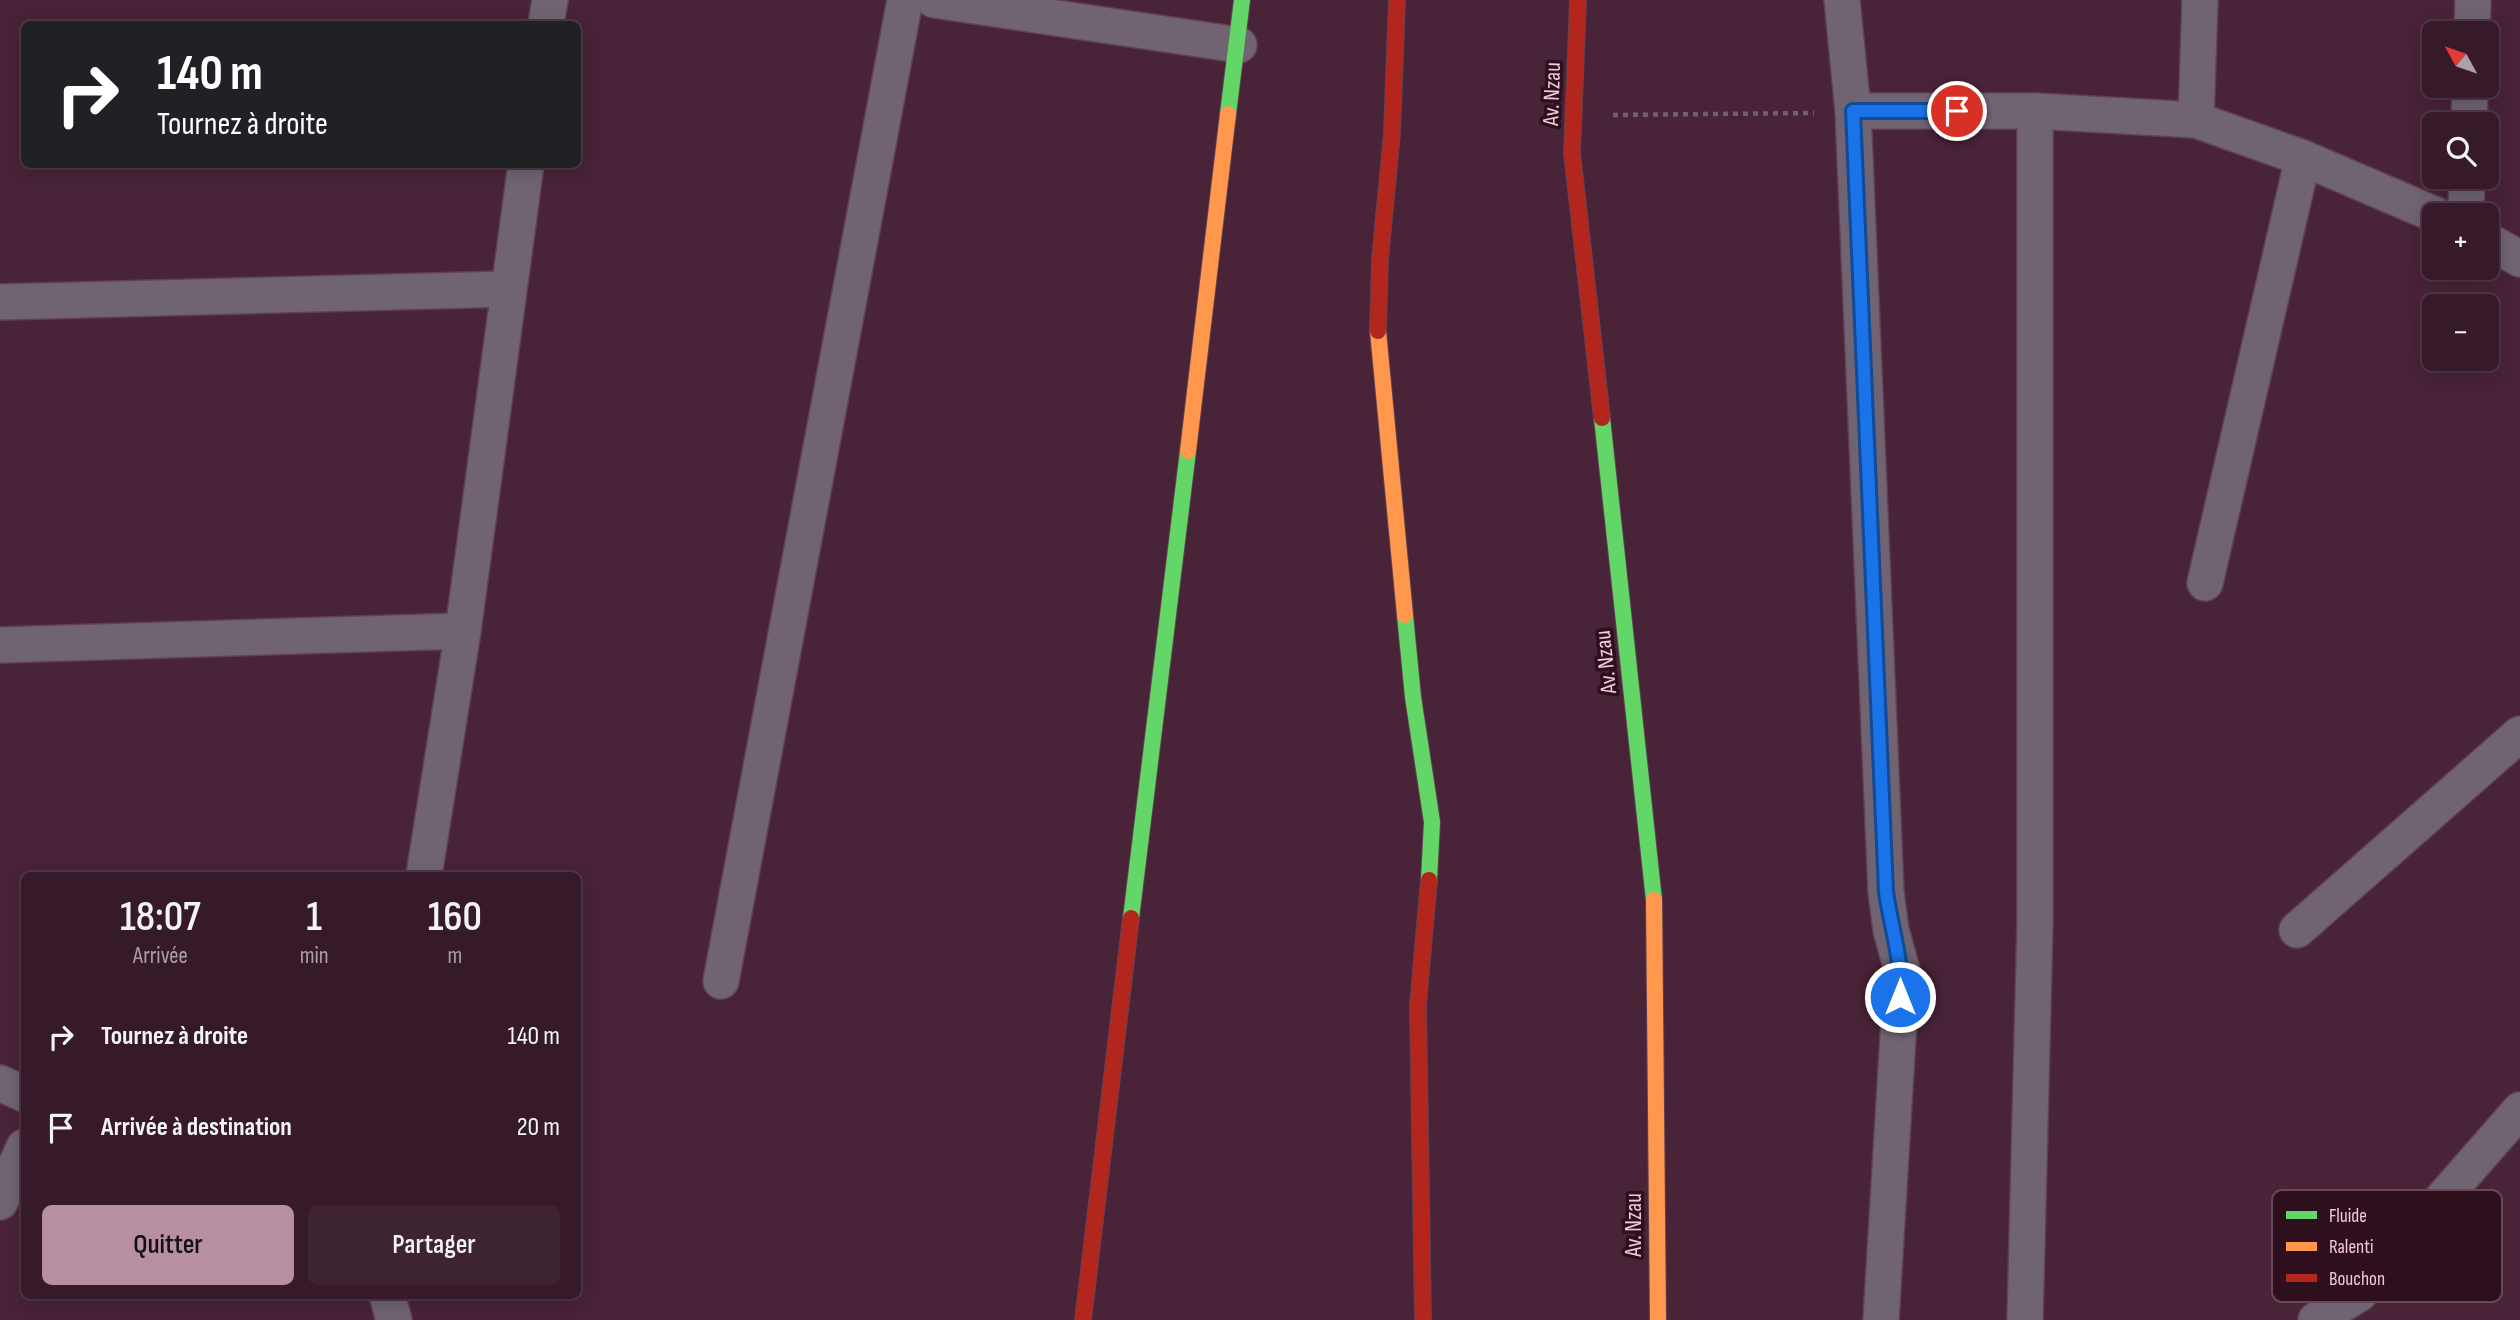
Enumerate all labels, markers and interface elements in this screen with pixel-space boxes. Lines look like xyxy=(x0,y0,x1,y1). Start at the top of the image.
north arrow xyxy=(2422,21,2499,98)
map controls xyxy=(2422,21,2499,371)
text: 140 m xyxy=(157,45,263,104)
icon: right xyxy=(42,49,133,140)
street label: Av. Nzau xyxy=(1537,62,1567,127)
pin xyxy=(1927,81,1987,141)
icon: arrive xyxy=(1938,92,1976,130)
text: Tournez à droite xyxy=(157,105,328,144)
button: search xyxy=(2422,112,2499,189)
button: + xyxy=(2422,203,2499,280)
button: − xyxy=(2422,294,2499,371)
street label: Av. Nzau xyxy=(1589,629,1623,696)
text: 18:07 xyxy=(120,892,201,943)
text: 1 xyxy=(306,892,322,943)
text: 160 xyxy=(428,892,482,943)
text: Arrivée xyxy=(133,942,188,970)
text: min xyxy=(300,942,329,970)
text: m xyxy=(447,942,462,970)
position arrow xyxy=(1863,960,1937,1034)
icon: right xyxy=(42,1018,80,1056)
text: Tournez à droite xyxy=(101,1021,248,1052)
text: 140 m xyxy=(508,1021,560,1052)
icon: arrive xyxy=(42,1109,80,1147)
text: Arrivée à destination xyxy=(101,1112,292,1143)
text: 20 m xyxy=(517,1112,560,1143)
legend xyxy=(2272,1190,2502,1302)
street label: Av. Nzau xyxy=(1620,1193,1648,1258)
button: Quitter xyxy=(42,1205,294,1285)
button: Partager xyxy=(308,1205,560,1285)
text: Fluide xyxy=(2329,1205,2367,1228)
text: Ralenti xyxy=(2329,1236,2374,1259)
text: Bouchon xyxy=(2329,1268,2385,1291)

